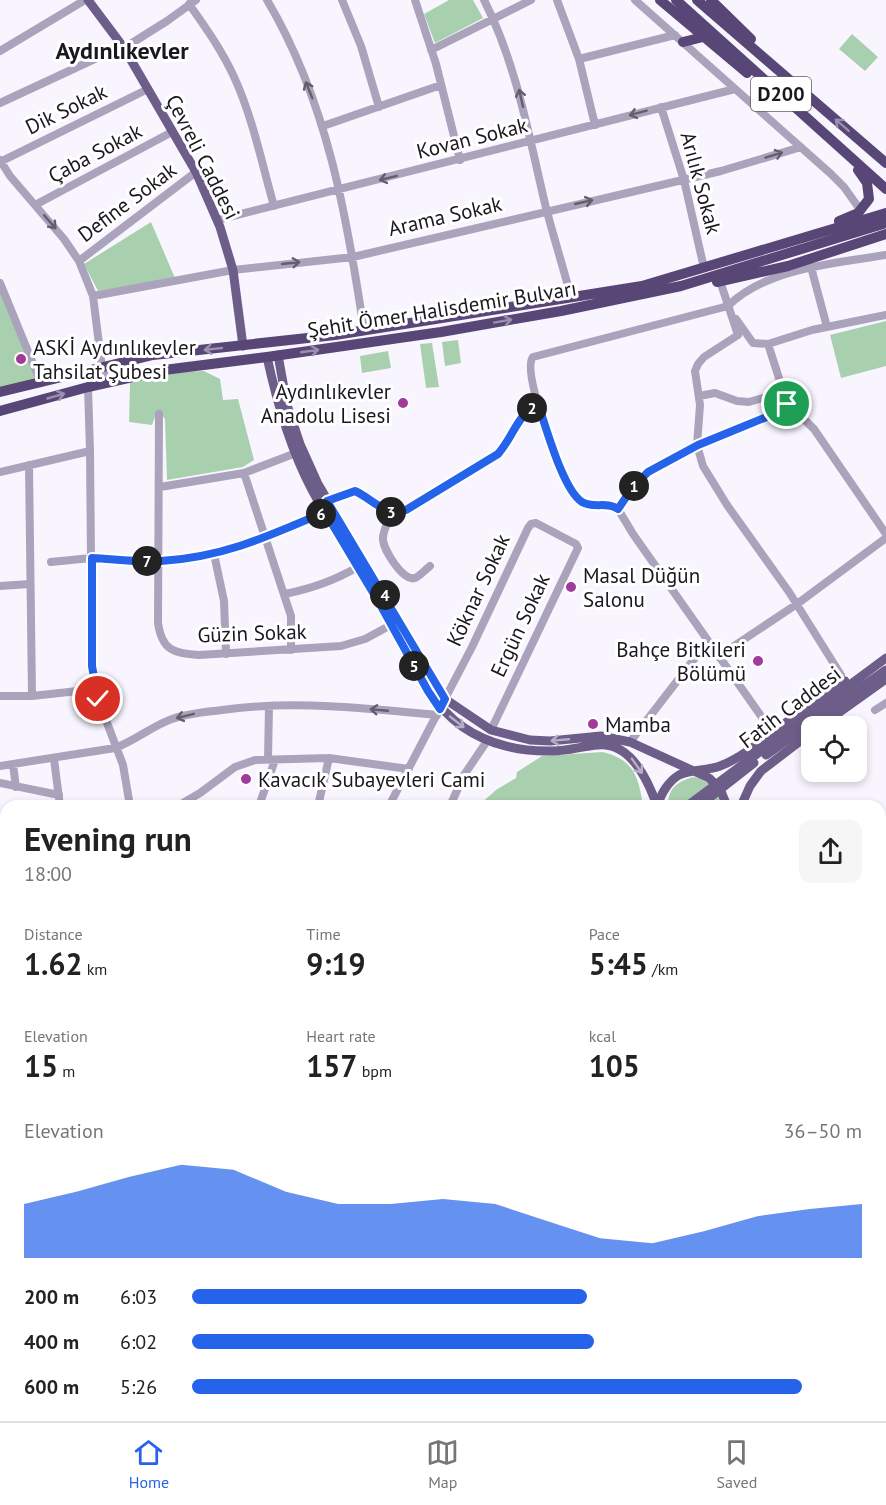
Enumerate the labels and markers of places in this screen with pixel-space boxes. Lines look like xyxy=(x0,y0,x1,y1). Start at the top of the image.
place label: ASKİ Aydınlıkevler Tahsilat Şubesi xyxy=(33,334,196,385)
marker: ASKİ Aydınlıkevler Tahsilat Şubesi xyxy=(14,352,28,366)
place label: Aydınlıkevler Anadolu Lisesi xyxy=(261,378,391,429)
pin xyxy=(761,378,812,429)
pin: 2 xyxy=(517,393,547,423)
marker: Aydınlıkevler Anadolu Lisesi xyxy=(396,396,410,410)
pin: 1 xyxy=(619,471,649,501)
pin: 3 xyxy=(376,497,406,527)
pin: 6 xyxy=(306,499,336,529)
pin: 7 xyxy=(132,546,162,576)
place label: Masal Düğün Salonu xyxy=(583,562,700,613)
pin: 4 xyxy=(370,580,400,610)
marker: Masal Düğün Salonu xyxy=(564,580,578,594)
place label: Bahçe Bitkileri Bölümü xyxy=(616,636,746,687)
pin: 5 xyxy=(399,651,429,681)
marker: Bahçe Bitkileri Bölümü xyxy=(751,654,765,668)
pin xyxy=(72,673,123,724)
place label: Mamba xyxy=(605,711,671,738)
marker: Mamba xyxy=(586,717,600,731)
place label: Kavacık Subayevleri Cami xyxy=(258,766,485,793)
marker: Kavacık Subayevleri Cami xyxy=(239,772,253,786)

